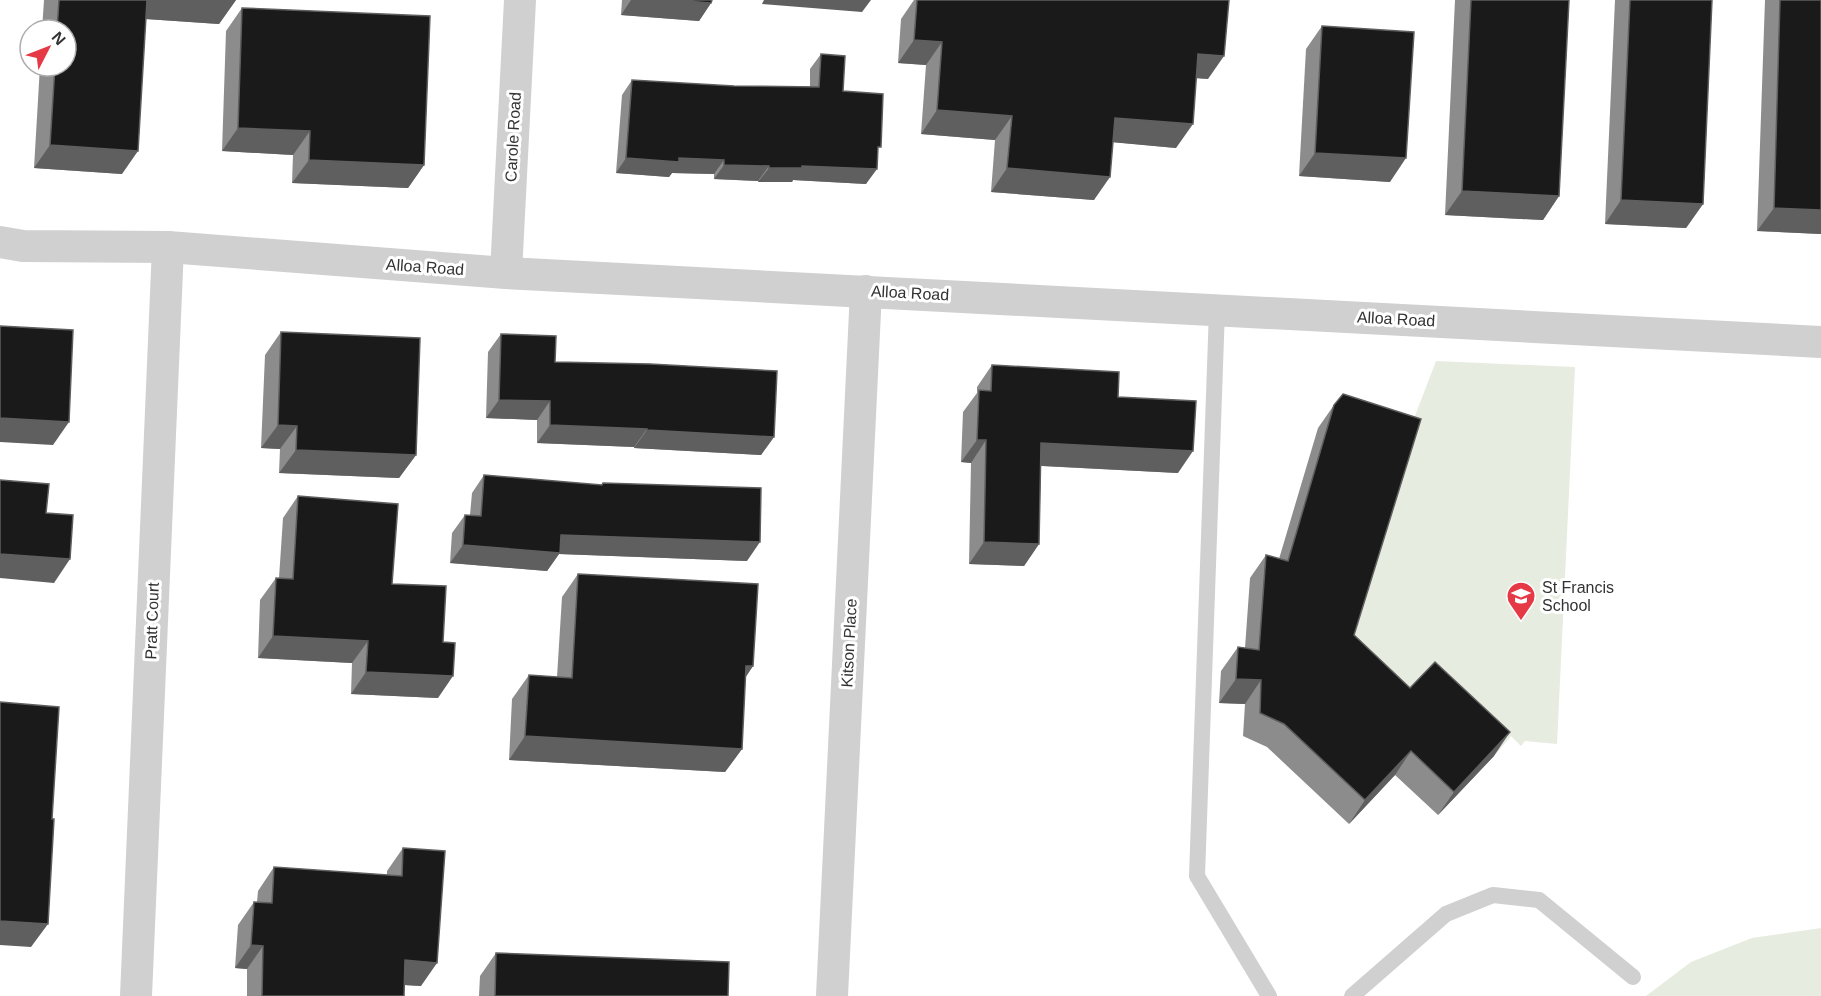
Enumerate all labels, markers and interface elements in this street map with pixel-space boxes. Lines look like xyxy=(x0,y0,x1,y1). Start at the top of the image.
north arrow xyxy=(18,18,78,78)
text: N xyxy=(49,28,69,48)
street label: Carole Road xyxy=(502,92,524,182)
street label: Alloa Road xyxy=(385,256,465,278)
street label: Alloa Road xyxy=(870,282,950,304)
street label: Alloa Road xyxy=(1356,308,1436,330)
place label: St Francis School xyxy=(1542,579,1614,614)
school or university icon: St Francis School xyxy=(1505,580,1537,622)
street label: Pratt Court xyxy=(142,581,162,660)
street label: Kitson Place xyxy=(838,598,860,688)

